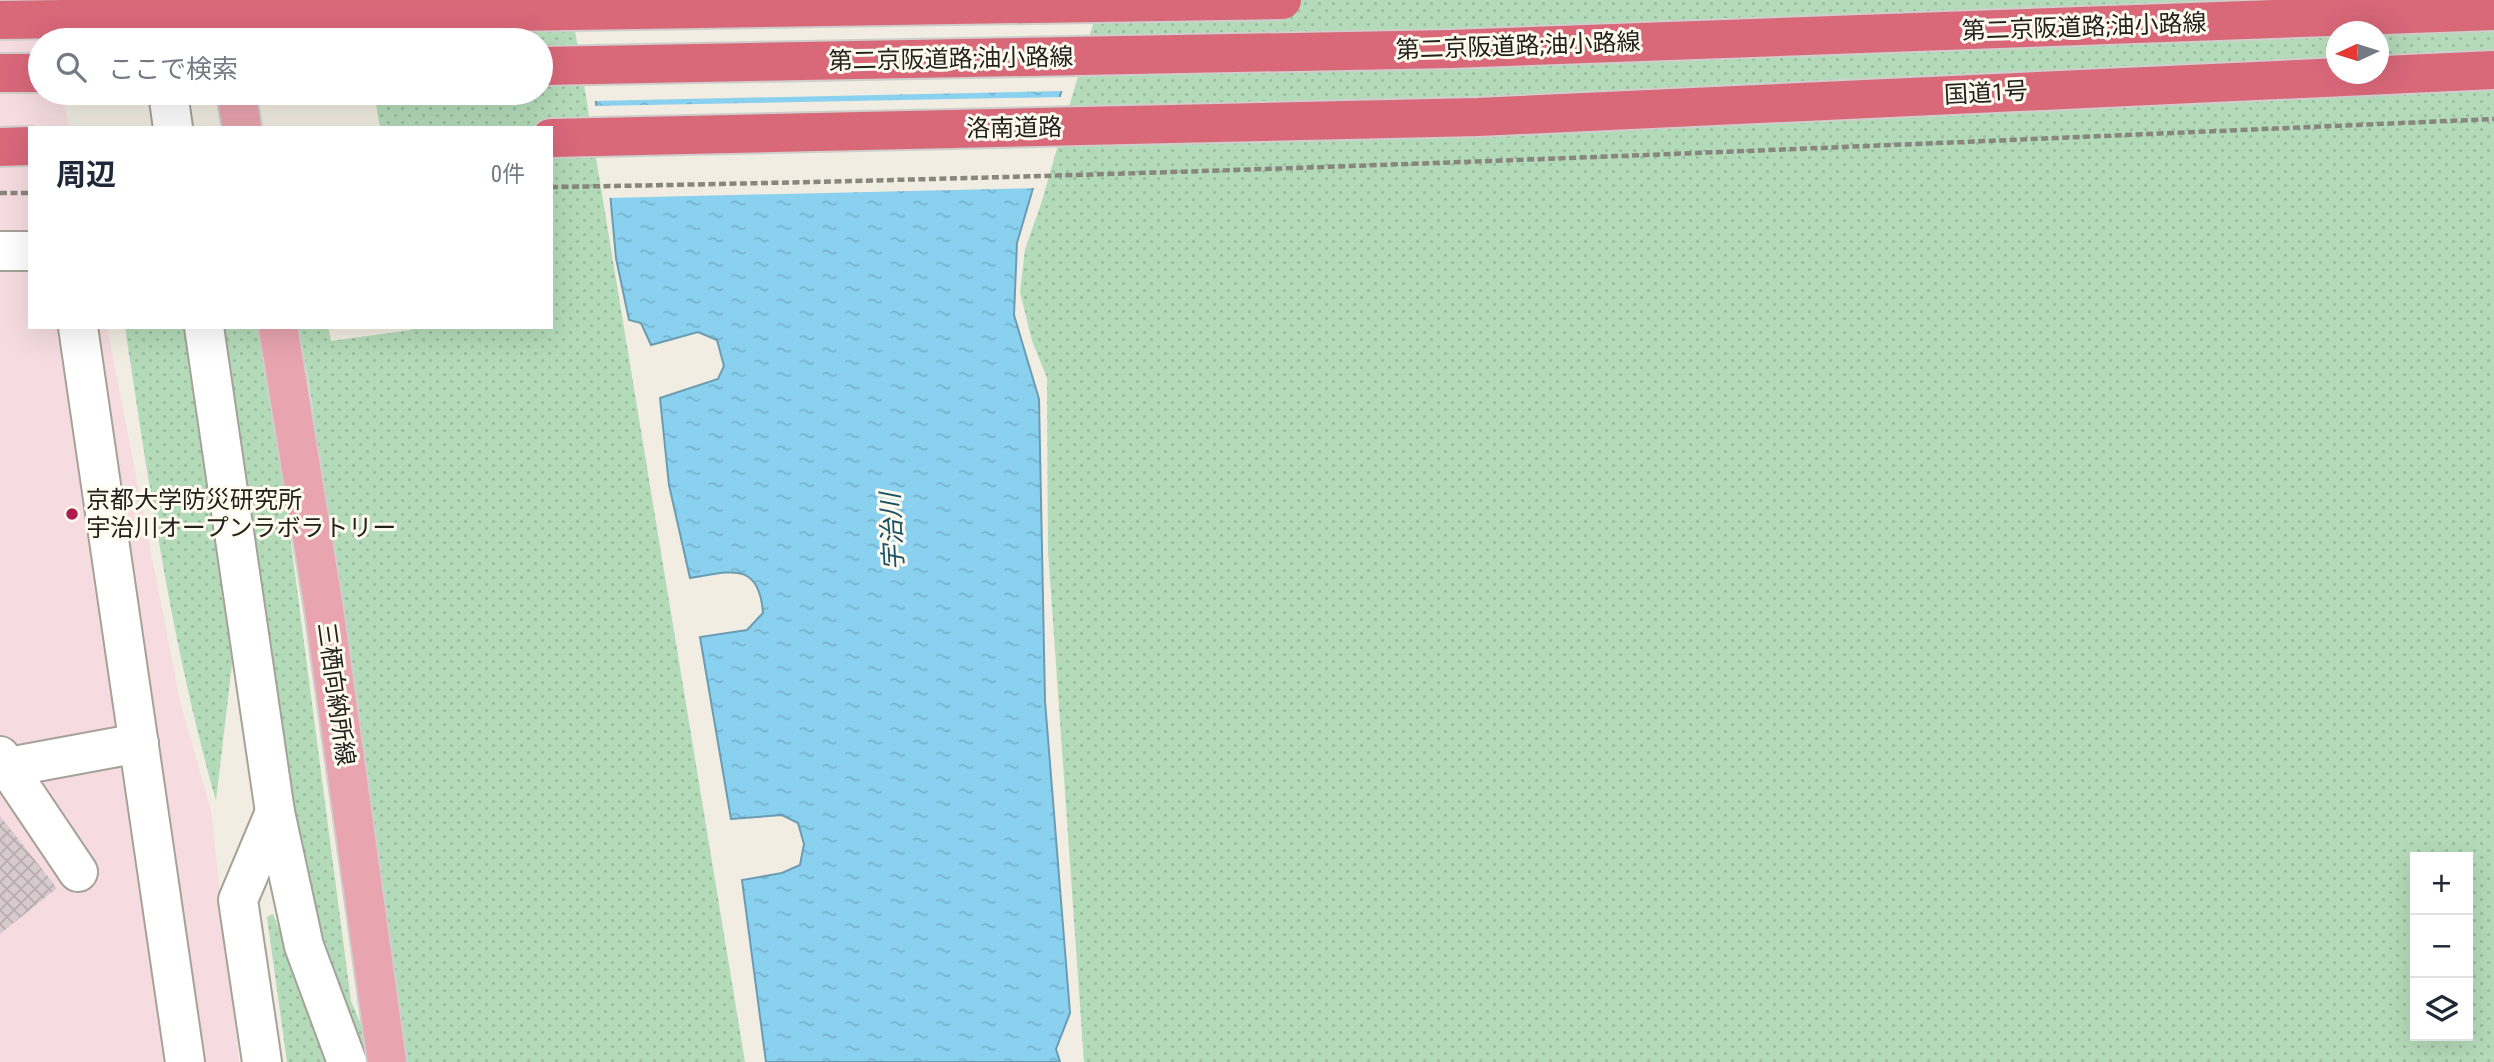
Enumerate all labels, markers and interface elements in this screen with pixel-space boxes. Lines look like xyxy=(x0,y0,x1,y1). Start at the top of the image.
street label: 第二京阪道路;油小路線 xyxy=(1961,9,2207,45)
north arrow xyxy=(2326,21,2389,84)
search box xyxy=(28,28,553,105)
street label: 第二京阪道路;油小路線 xyxy=(1395,28,1641,64)
street label: 第二京阪道路;油小路線 xyxy=(828,43,1074,75)
icon: search xyxy=(52,48,90,86)
text: ここで検索 xyxy=(108,54,238,84)
street label: 国道1号 xyxy=(1943,77,2029,109)
street label: 洛南道路 xyxy=(966,113,1062,143)
text: 周辺 xyxy=(56,157,116,192)
text: 0件 xyxy=(491,161,525,188)
place label: 京都大学防災研究所 宇治川オープンラボラトリー xyxy=(86,486,397,542)
water label: 宇治川 xyxy=(875,489,909,572)
marker: 京都大学防災研究所 宇治川オープンラボラトリー xyxy=(64,506,80,522)
street label: 三栖向納所線 xyxy=(312,621,360,767)
map controls xyxy=(2410,852,2473,1041)
button: + xyxy=(2410,852,2473,915)
button: − xyxy=(2410,915,2473,978)
button: layers xyxy=(2410,978,2473,1041)

